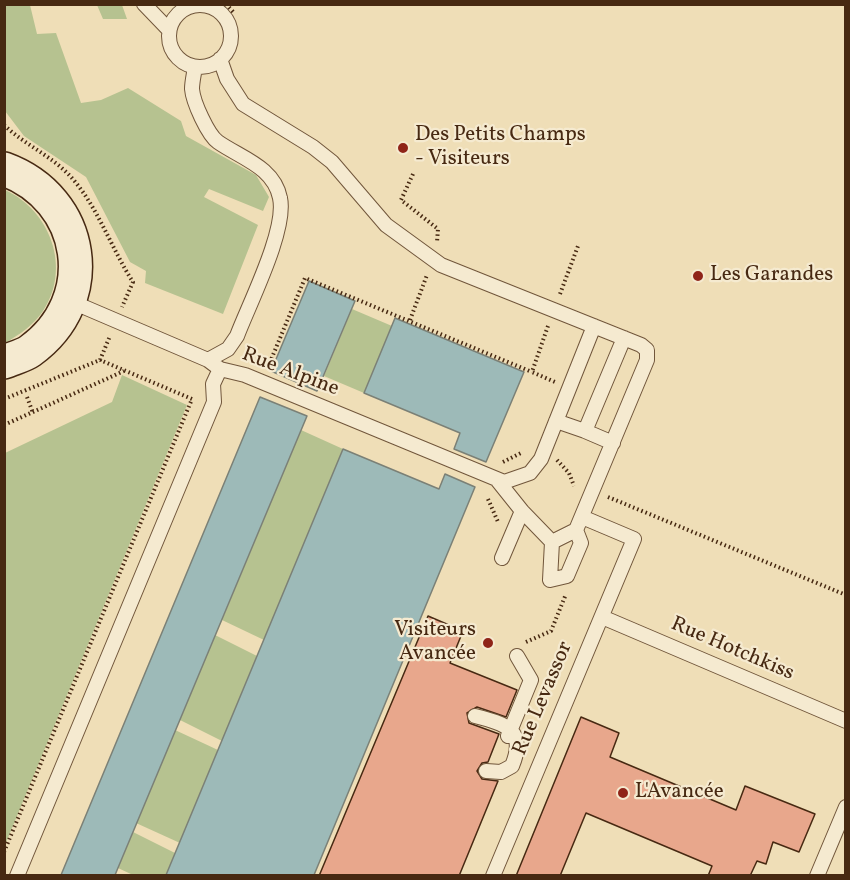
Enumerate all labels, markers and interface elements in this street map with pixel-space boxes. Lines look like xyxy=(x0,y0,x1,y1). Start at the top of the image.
place label: Des Petits Champs - Visiteurs xyxy=(415,123,586,173)
marker: Des Petits Champs - Visiteurs xyxy=(396,141,410,155)
place label: Les Garandes xyxy=(710,263,833,289)
marker: Les Garandes xyxy=(691,269,705,283)
street label: Rue Alpine xyxy=(238,343,342,403)
street label: Rue Hotchkiss xyxy=(666,613,798,687)
place label: Visiteurs Avancée xyxy=(394,618,476,668)
marker: Visiteurs Avancée xyxy=(481,636,495,650)
street label: Rue Levassor xyxy=(509,638,579,760)
place label: L'Avancée xyxy=(635,780,724,806)
marker: L'Avancée xyxy=(616,786,630,800)

